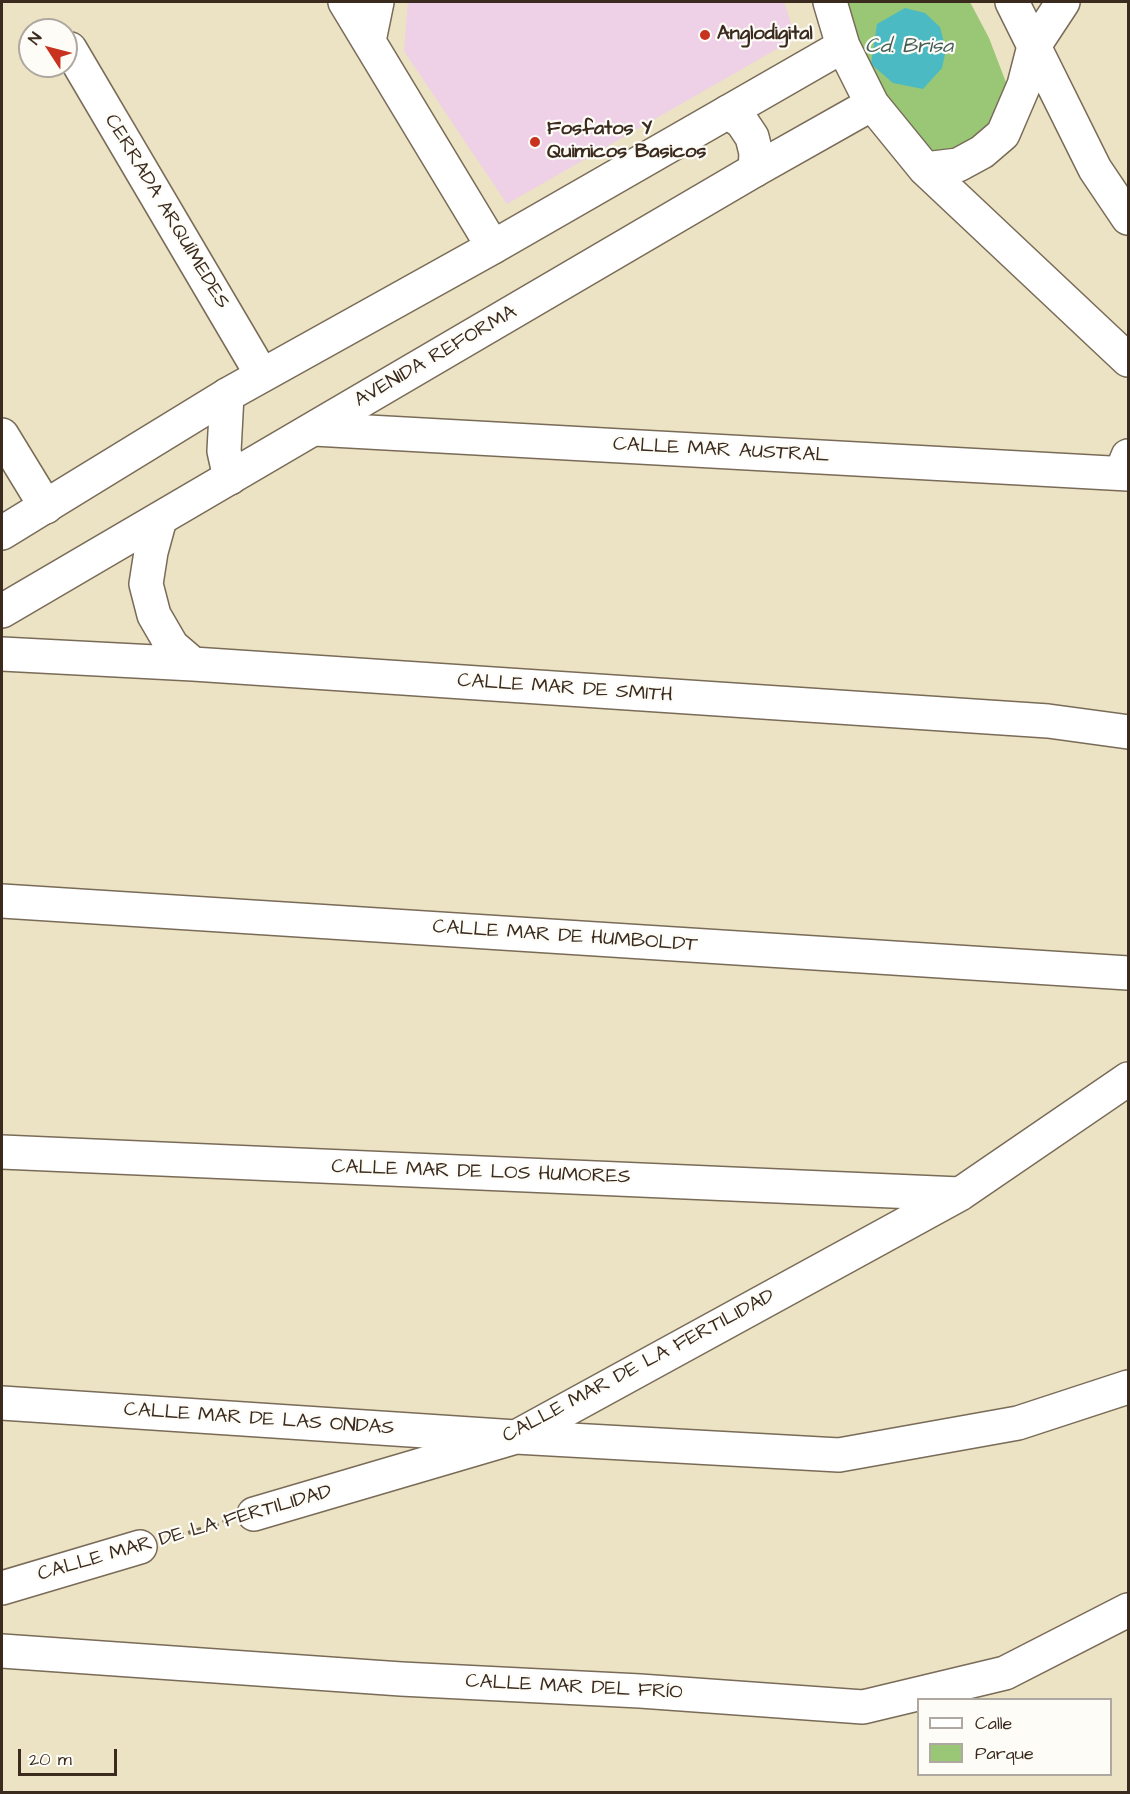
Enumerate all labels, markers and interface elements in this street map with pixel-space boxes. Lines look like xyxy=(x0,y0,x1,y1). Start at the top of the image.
north arrow xyxy=(18,18,78,78)
place label: Anglodigital xyxy=(717,23,813,47)
text: N xyxy=(23,28,47,49)
marker: Anglodigital xyxy=(698,28,712,42)
water label: Cd. Brisa xyxy=(865,35,953,61)
street label: CERRADA ARQUÍMEDES xyxy=(98,110,234,314)
place label: Fosfatos Y Quimicos Basicos xyxy=(547,118,706,165)
marker: Fosfatos Y Quimicos Basicos xyxy=(528,135,542,149)
street label: AVENIDA REFORMA xyxy=(351,301,521,413)
street label: CALLE MAR AUSTRAL xyxy=(612,433,830,469)
street label: CALLE MAR DE SMITH xyxy=(456,669,674,709)
street label: CALLE MAR DE HUMBOLDT xyxy=(432,916,698,958)
street label: CALLE MAR DE LOS HUMORES xyxy=(331,1156,631,1190)
street label: CALLE MAR DE LA FERTILIDAD xyxy=(499,1285,779,1449)
street label: CALLE MAR DE LAS ONDAS xyxy=(123,1399,395,1441)
street label: CALLE MAR DE LA FERTILIDAD xyxy=(35,1480,335,1588)
street label: CALLE MAR DEL FRÍO xyxy=(465,1670,683,1706)
legend xyxy=(917,1698,1112,1776)
text: Calle xyxy=(975,1711,1012,1736)
scale bar xyxy=(21,1737,120,1775)
text: Parque xyxy=(975,1741,1034,1766)
text: 20 m xyxy=(29,1747,72,1772)

